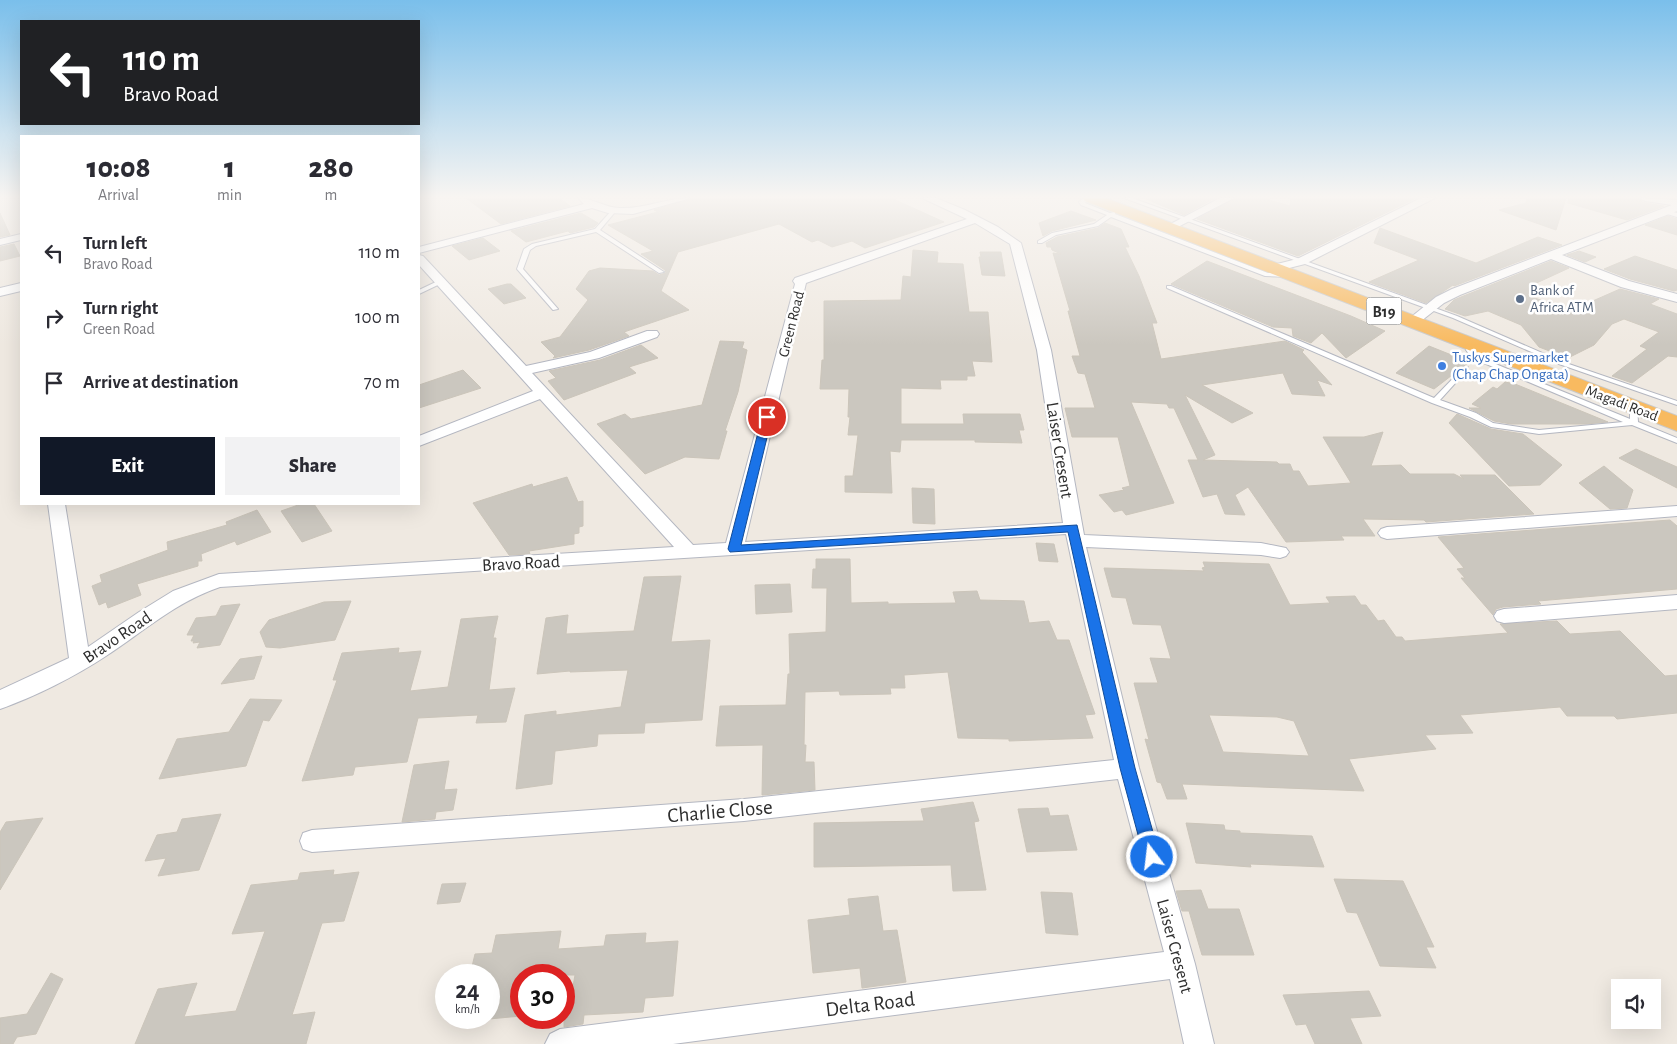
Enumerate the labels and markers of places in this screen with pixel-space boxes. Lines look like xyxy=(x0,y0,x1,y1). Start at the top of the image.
place label: Bank of Africa ATM xyxy=(1530,283,1594,315)
marker: Bank of Africa ATM xyxy=(1514,293,1526,305)
place label: Tuskys Supermarket (Chap Chap Ongata) xyxy=(1452,350,1569,382)
marker: Tuskys Supermarket (Chap Chap Ongata) xyxy=(1436,360,1448,372)
pin xyxy=(746,396,788,438)

